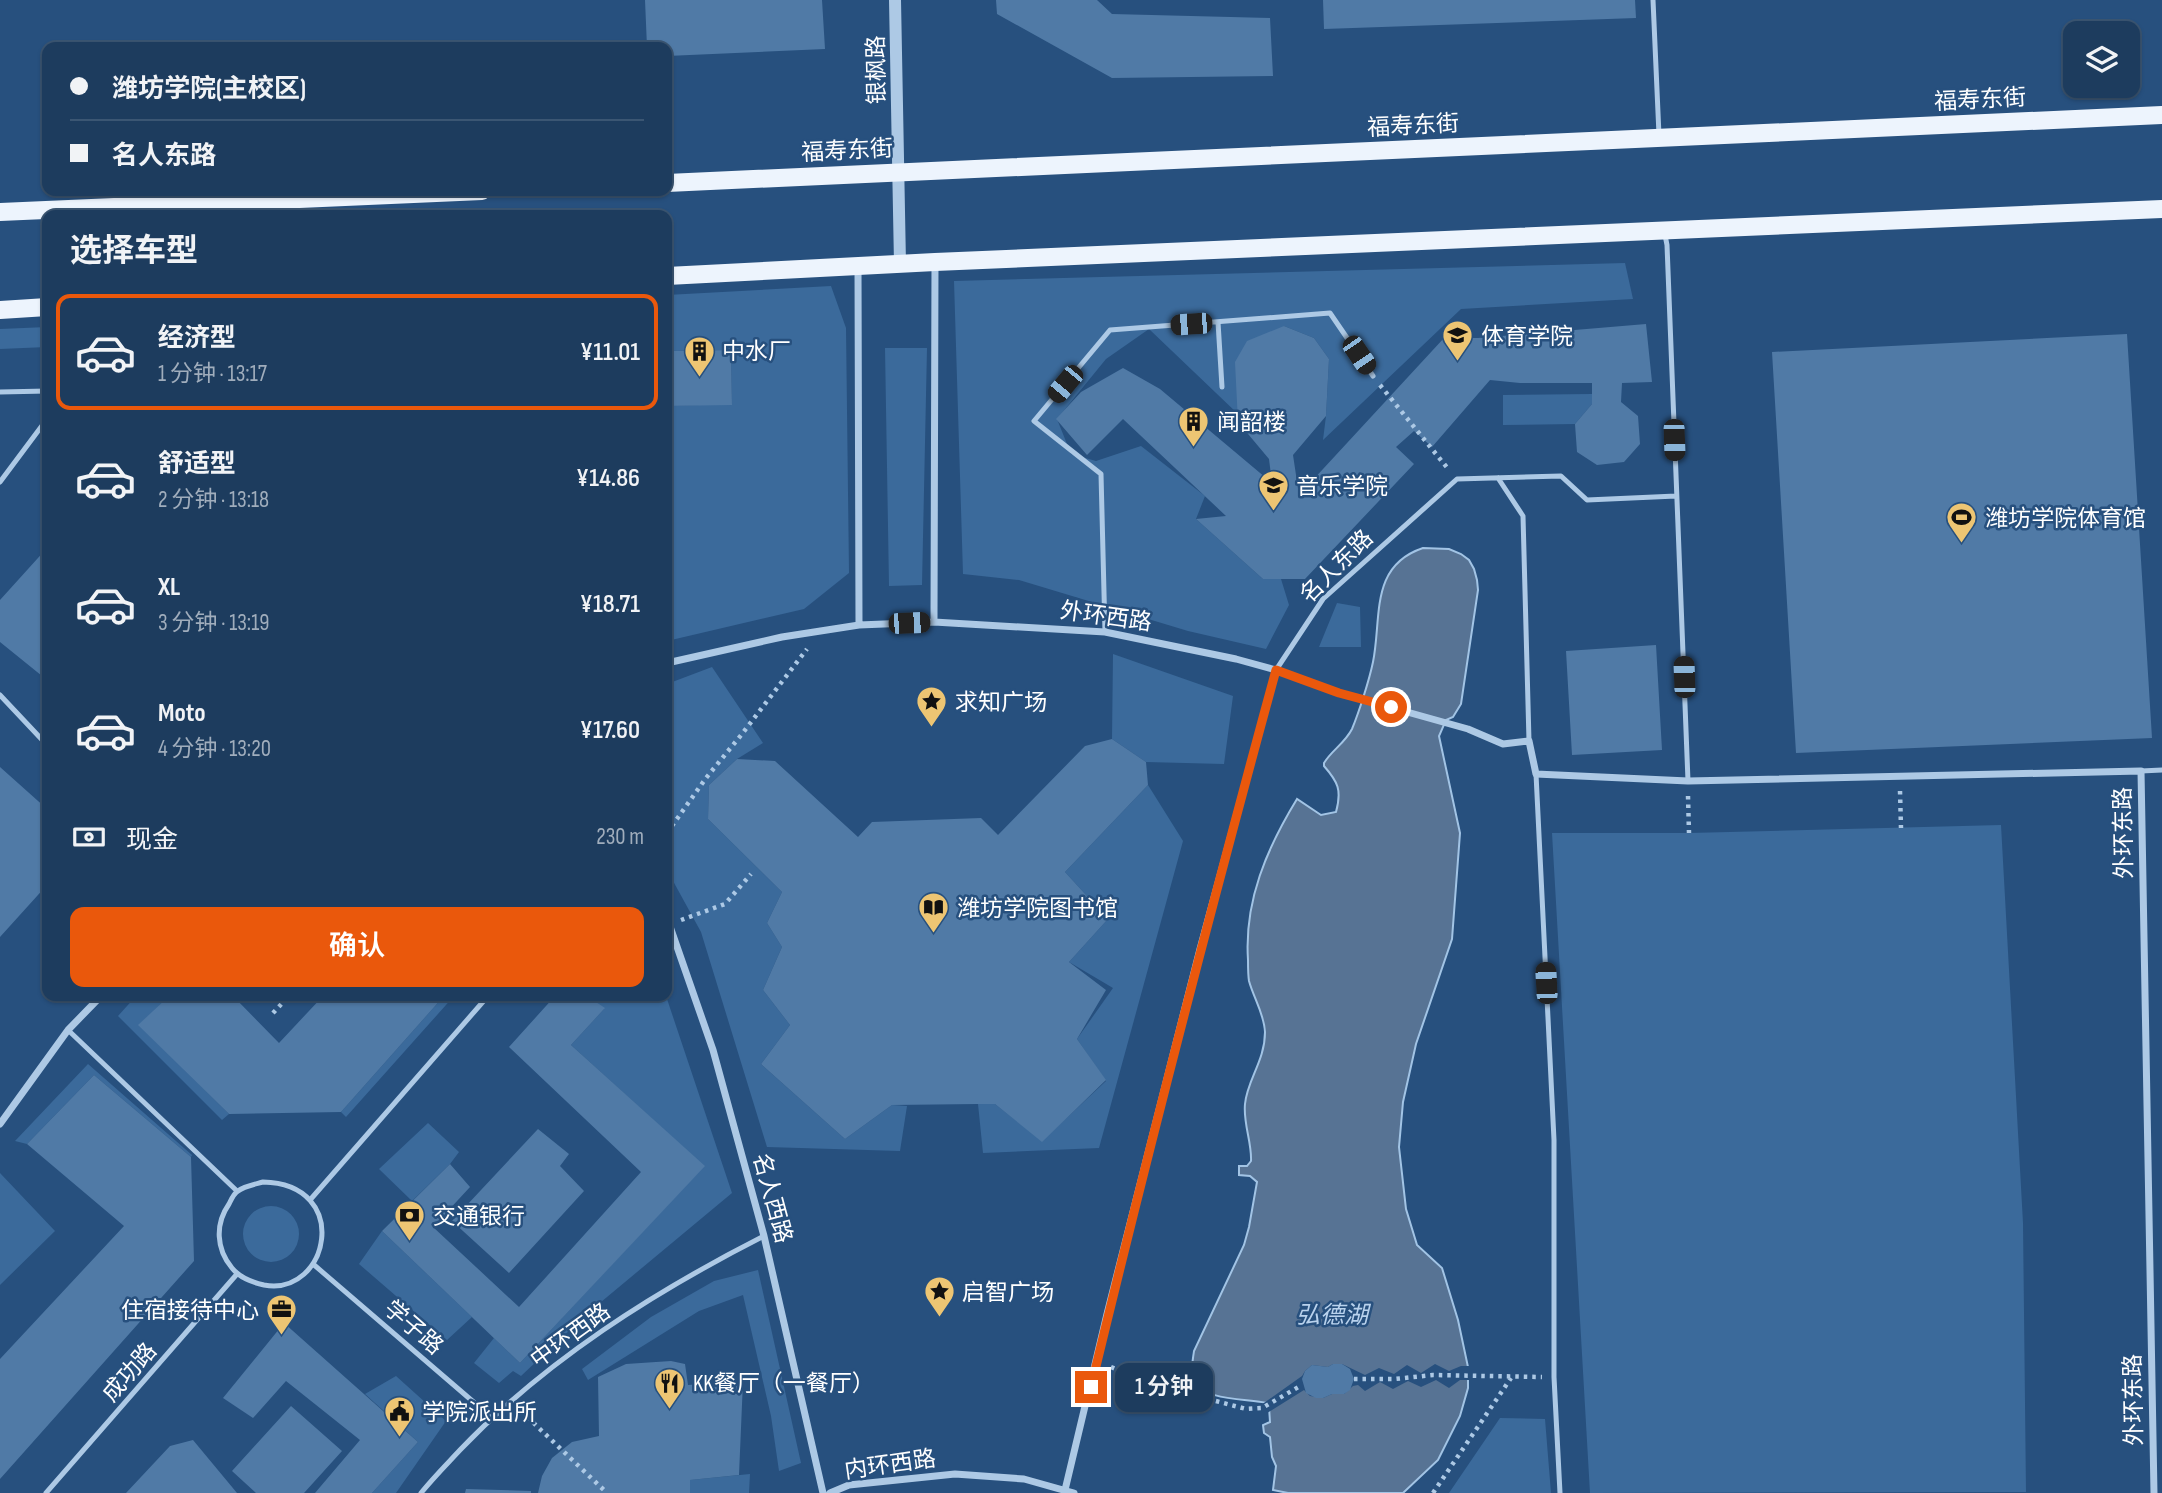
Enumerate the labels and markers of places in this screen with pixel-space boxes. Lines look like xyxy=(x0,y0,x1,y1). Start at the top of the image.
school or university icon: 体育学院 xyxy=(1441,319,1475,363)
place label: 体育学院 xyxy=(1481,323,1573,351)
building icon: 中水厂 xyxy=(682,334,716,378)
place label: 中水厂 xyxy=(722,338,791,366)
building icon: 闻韶楼 xyxy=(1177,405,1211,449)
place label: 闻韶楼 xyxy=(1217,409,1286,437)
school or university icon: 音乐学院 xyxy=(1256,469,1290,513)
place label: 音乐学院 xyxy=(1296,473,1388,501)
sports icon: 潍坊学院体育馆 xyxy=(1945,501,1979,545)
place label: 潍坊学院体育馆 xyxy=(1985,505,2146,533)
place icon: 求知广场 xyxy=(915,685,949,729)
place label: 求知广场 xyxy=(955,689,1047,717)
library icon: 潍坊学院图书馆 xyxy=(917,891,951,935)
place label: 潍坊学院图书馆 xyxy=(957,895,1118,923)
bank icon: 交通银行 xyxy=(393,1199,427,1243)
place label: 交通银行 xyxy=(433,1203,525,1231)
place icon: 启智广场 xyxy=(922,1275,956,1319)
place label: 启智广场 xyxy=(962,1279,1054,1307)
office icon: 住宿接待中心 xyxy=(265,1293,299,1337)
place label: 住宿接待中心 xyxy=(121,1297,259,1325)
restaurant icon: KK餐厅（一餐厅） xyxy=(653,1366,687,1410)
place label: KK餐厅（一餐厅） xyxy=(693,1370,875,1398)
public building icon: 学院派出所 xyxy=(382,1395,416,1439)
place label: 学院派出所 xyxy=(422,1399,537,1427)

